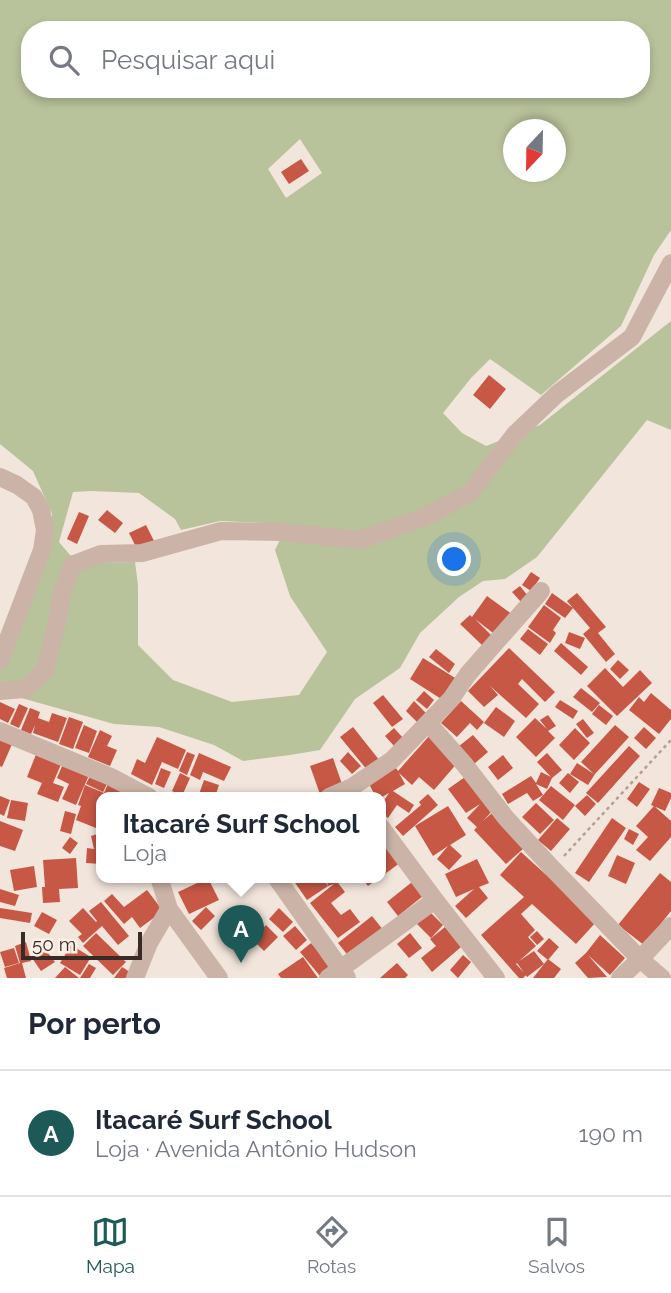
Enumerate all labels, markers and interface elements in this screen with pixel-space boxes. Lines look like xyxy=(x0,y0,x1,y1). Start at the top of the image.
search box xyxy=(21,21,650,98)
icon: search xyxy=(45,41,83,79)
text: Pesquisar aqui xyxy=(101,45,275,75)
north arrow xyxy=(503,119,566,182)
your location xyxy=(437,542,471,576)
popup xyxy=(96,792,386,883)
text: Itacaré Surf School xyxy=(123,809,359,839)
text: Loja xyxy=(123,839,167,866)
pin: A xyxy=(218,905,264,963)
scale bar xyxy=(21,929,142,961)
text: 50 m xyxy=(32,933,76,955)
text: Por perto xyxy=(28,1006,161,1041)
text: Itacaré Surf School xyxy=(95,1105,332,1135)
text: A xyxy=(43,1120,59,1147)
text: 190 m xyxy=(579,1120,643,1147)
text: Loja · Avenida Antônio Hudson xyxy=(95,1135,417,1162)
tab: Mapa xyxy=(86,1213,135,1277)
tab: Rotas xyxy=(307,1213,356,1277)
tab: Salvos xyxy=(528,1213,585,1277)

